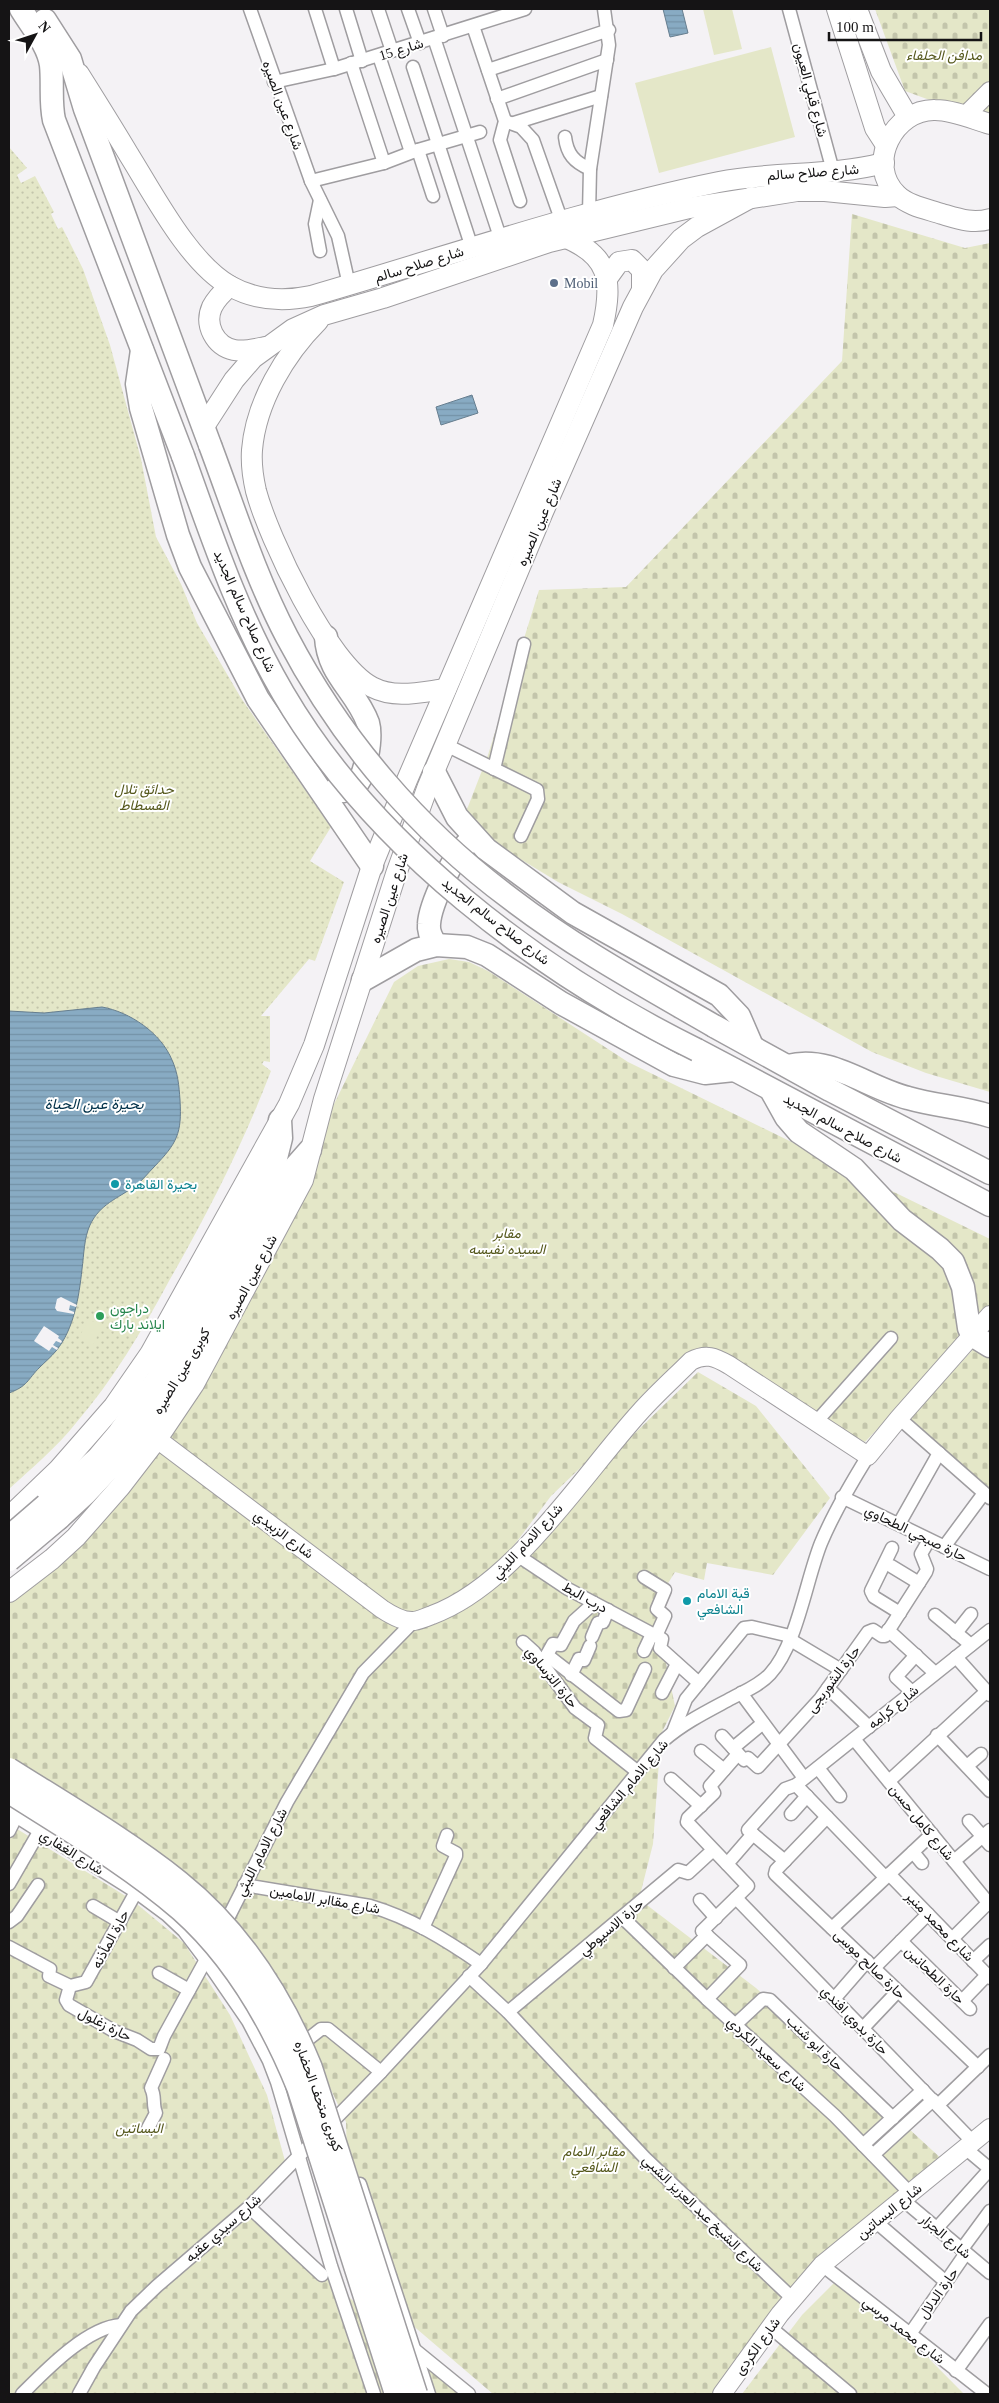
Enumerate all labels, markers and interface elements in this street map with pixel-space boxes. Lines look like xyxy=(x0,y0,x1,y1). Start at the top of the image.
north arrow xyxy=(10,10,60,60)
scale bar xyxy=(829,10,982,42)
text: N xyxy=(36,18,54,36)
text: 100 m xyxy=(836,19,874,35)
street label: شارع 15 xyxy=(377,36,426,66)
street label: شارع قبلي العيون xyxy=(787,41,830,140)
park label: مدافن الحلفاء xyxy=(906,48,982,64)
street label: شارع عين الصيره xyxy=(257,59,306,153)
street label: شارع صلاح سالم xyxy=(766,162,860,186)
street label: شارع صلاح سالم xyxy=(373,244,466,288)
place label: Mobil xyxy=(564,276,598,291)
marker: Mobil xyxy=(548,277,560,289)
street label: شارع عين الصيره xyxy=(514,476,567,569)
street label: شارع صلاح سالم الجديد xyxy=(208,548,278,676)
park label: حدائق تلال الفسطاط xyxy=(114,782,174,813)
street label: شارع عين الصيره xyxy=(368,851,414,946)
street label: شارع صلاح سالم الجديد xyxy=(437,875,552,970)
street label: شارع صلاح سالم الجديد xyxy=(780,1091,904,1169)
water label: بحيرة عين الحياة xyxy=(45,1096,144,1113)
place label: بحيرة القاهرة xyxy=(125,1177,197,1193)
marker: بحيرة القاهرة xyxy=(109,1178,121,1190)
park label: مقابر السيده نفيسه xyxy=(469,1226,547,1257)
street label: شارع عين الصيره xyxy=(223,1232,283,1324)
place label: دراجون ايلاند بارك xyxy=(110,1301,165,1333)
marker: دراجون ايلاند بارك xyxy=(94,1310,106,1322)
street label: كوبرى عين الصيره xyxy=(150,1326,214,1417)
street label: شارع الامام الليثي xyxy=(489,1501,569,1585)
street label: حارة صبحي الطحاوي xyxy=(861,1502,969,1568)
street label: شارع الزبيدي xyxy=(249,1507,316,1565)
street label: درب البط xyxy=(559,1579,610,1617)
place label: قبة الامام الشافعي xyxy=(697,1586,750,1621)
marker: قبة الامام الشافعي xyxy=(681,1595,693,1607)
street label: حارة الشوربجى xyxy=(804,1643,864,1716)
street label: حارة الترساوي xyxy=(519,1644,581,1713)
street label: شارع كرامه xyxy=(865,1683,923,1735)
street label: شارع الامام الشافعي xyxy=(588,1737,674,1835)
street label: شارع كامل حسن xyxy=(884,1781,957,1865)
street label: شارع الامام الليثي xyxy=(233,1806,294,1901)
street label: شارع الغفاري xyxy=(35,1827,106,1881)
street label: شارع مقاابر الامامين xyxy=(268,1882,381,1920)
street label: شارع محمد منير xyxy=(900,1888,977,1966)
street label: حارة الاسيوطي xyxy=(576,1896,649,1962)
street label: حارة المأذنه xyxy=(89,1908,133,1971)
street label: حارة صالح موسى xyxy=(829,1927,908,2004)
street label: حارة الطحانين xyxy=(901,1943,967,2008)
street label: حارة بدوي افندي xyxy=(815,1983,891,2061)
street label: حارة زغلول xyxy=(75,2005,134,2046)
street label: حارة ابو شنب xyxy=(783,2013,846,2075)
street label: شارع سعيد الكردي xyxy=(721,2014,809,2098)
street label: كوبرى متحف الحضاره xyxy=(291,2039,346,2154)
park label: البساتين xyxy=(115,2121,165,2137)
park label: مقابر الامام الشافعي xyxy=(562,2144,625,2179)
street label: شارع الشيخ عبد العزيز الشبي xyxy=(637,2152,766,2278)
street label: شارع البساتين xyxy=(854,2181,927,2244)
street label: شارع سيدي عقبه xyxy=(183,2192,267,2268)
street label: شارع الجزار xyxy=(915,2210,974,2264)
street label: حارة الدلال xyxy=(916,2265,963,2323)
street label: شارع محمد مرسي xyxy=(857,2294,948,2370)
street label: شارع الكردى xyxy=(732,2315,786,2380)

